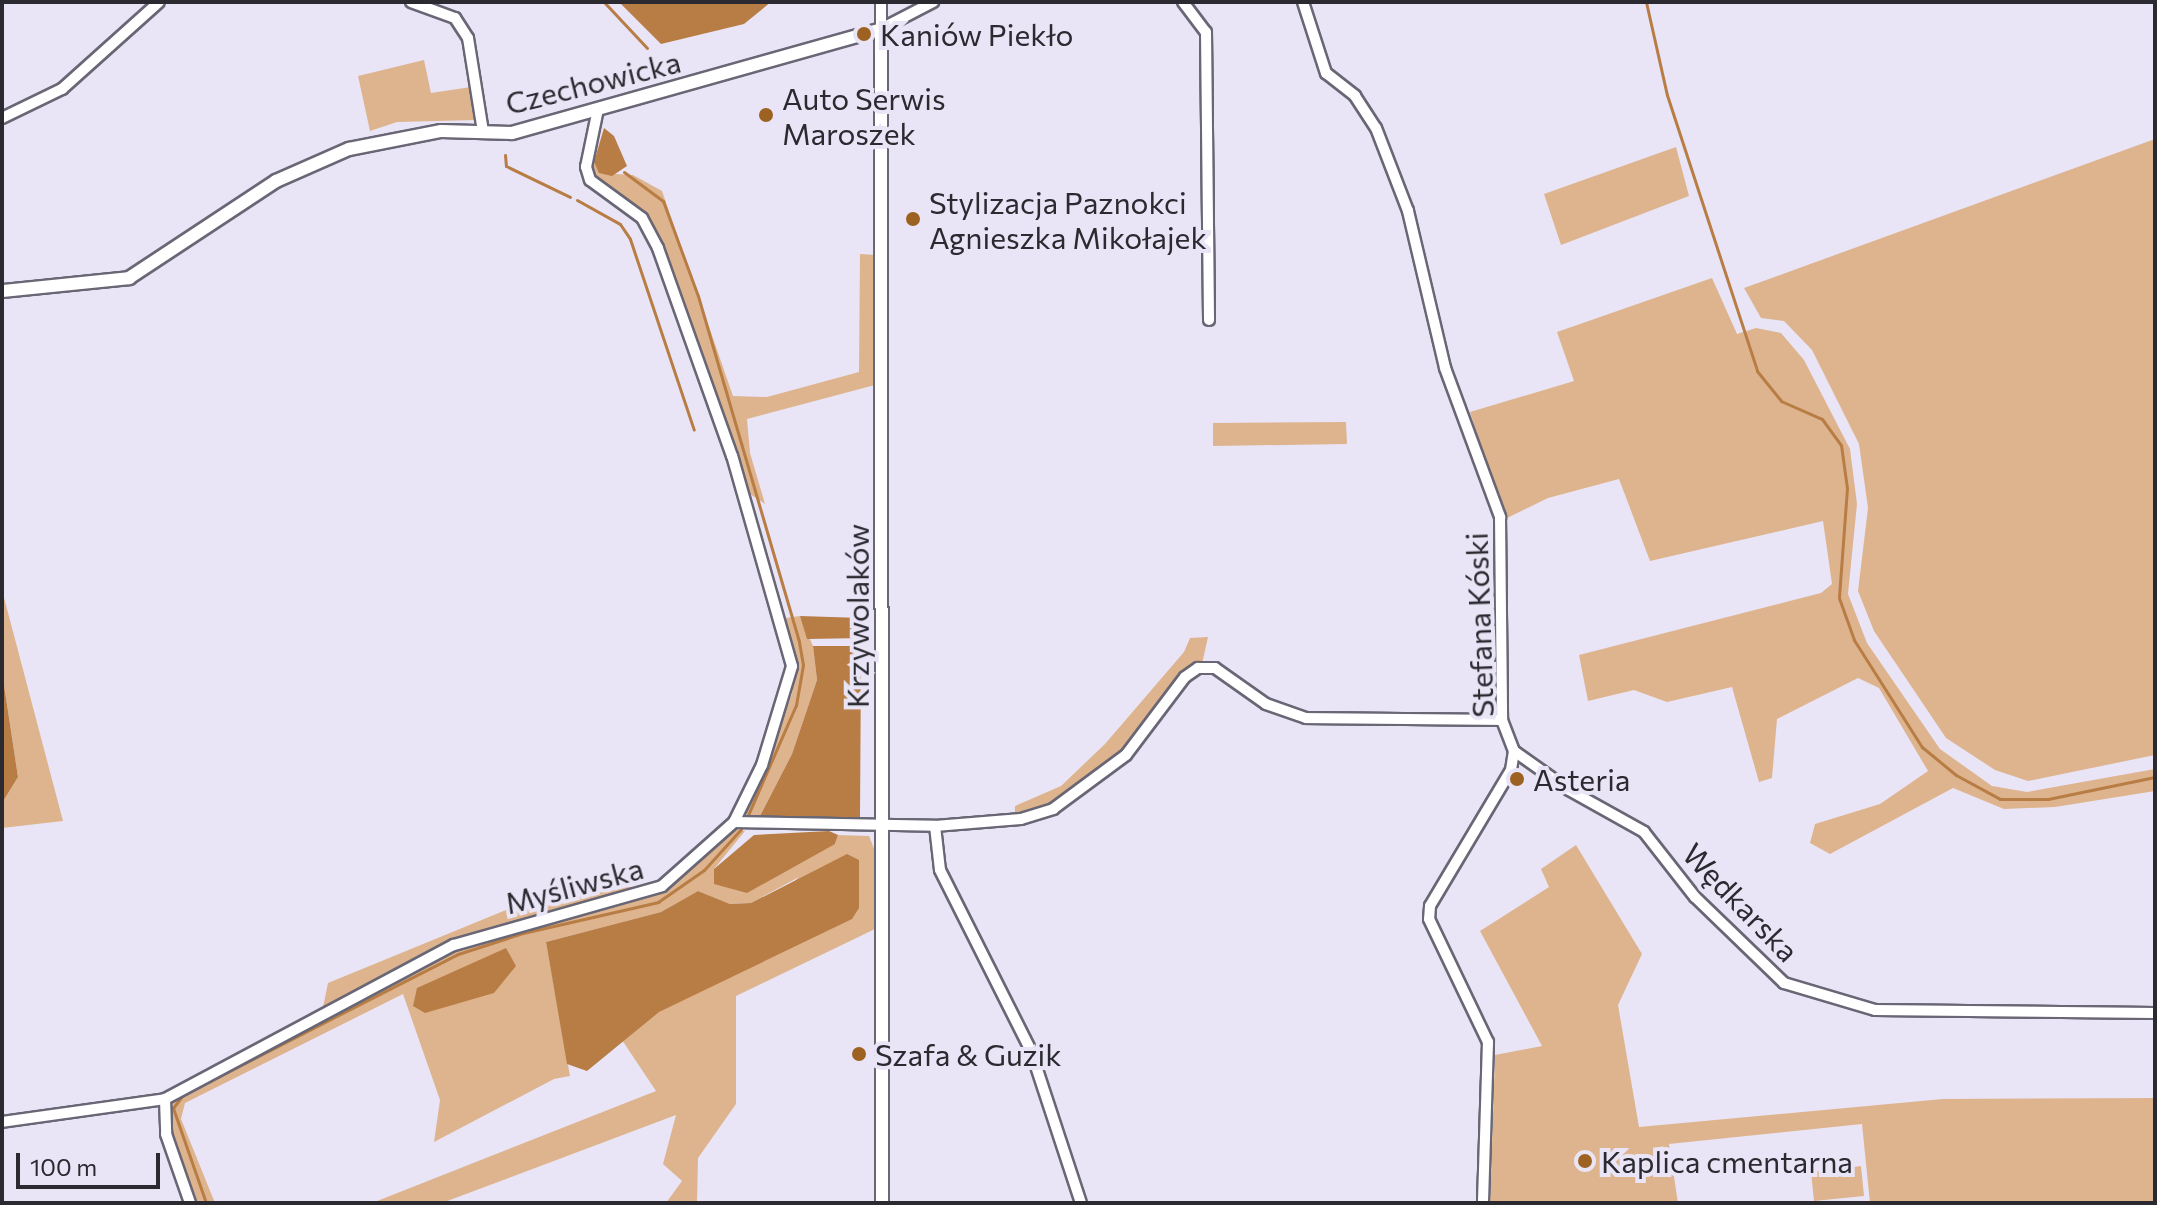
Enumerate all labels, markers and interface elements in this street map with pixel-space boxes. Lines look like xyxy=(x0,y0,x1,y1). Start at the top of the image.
place label: Kaniów Piekło xyxy=(880,16,1073,52)
marker: Kaniów Piekło xyxy=(855,25,873,43)
street label: Czechowicka xyxy=(502,43,684,121)
place label: Auto Serwis Maroszek xyxy=(782,80,946,150)
marker: Auto Serwis Maroszek xyxy=(757,106,775,124)
place label: Stylizacja Paznokci Agnieszka Mikołajek xyxy=(929,184,1207,254)
marker: Stylizacja Paznokci Agnieszka Mikołajek xyxy=(904,210,922,228)
street label: Krzywolaków xyxy=(839,524,875,708)
street label: Stefana Kóski xyxy=(1458,532,1500,718)
place label: Asteria xyxy=(1533,761,1631,797)
marker: Asteria xyxy=(1508,770,1526,788)
street label: Wędkarska xyxy=(1676,835,1806,969)
street label: Myśliwska xyxy=(501,849,647,921)
place label: Szafa & Guzik xyxy=(875,1036,1062,1072)
marker: Szafa & Guzik xyxy=(850,1045,868,1063)
scale bar xyxy=(20,1137,164,1187)
place label: Kaplica cmentarna xyxy=(1601,1143,1853,1179)
text: 100 m xyxy=(30,1152,97,1181)
marker: Kaplica cmentarna xyxy=(1576,1152,1594,1170)

